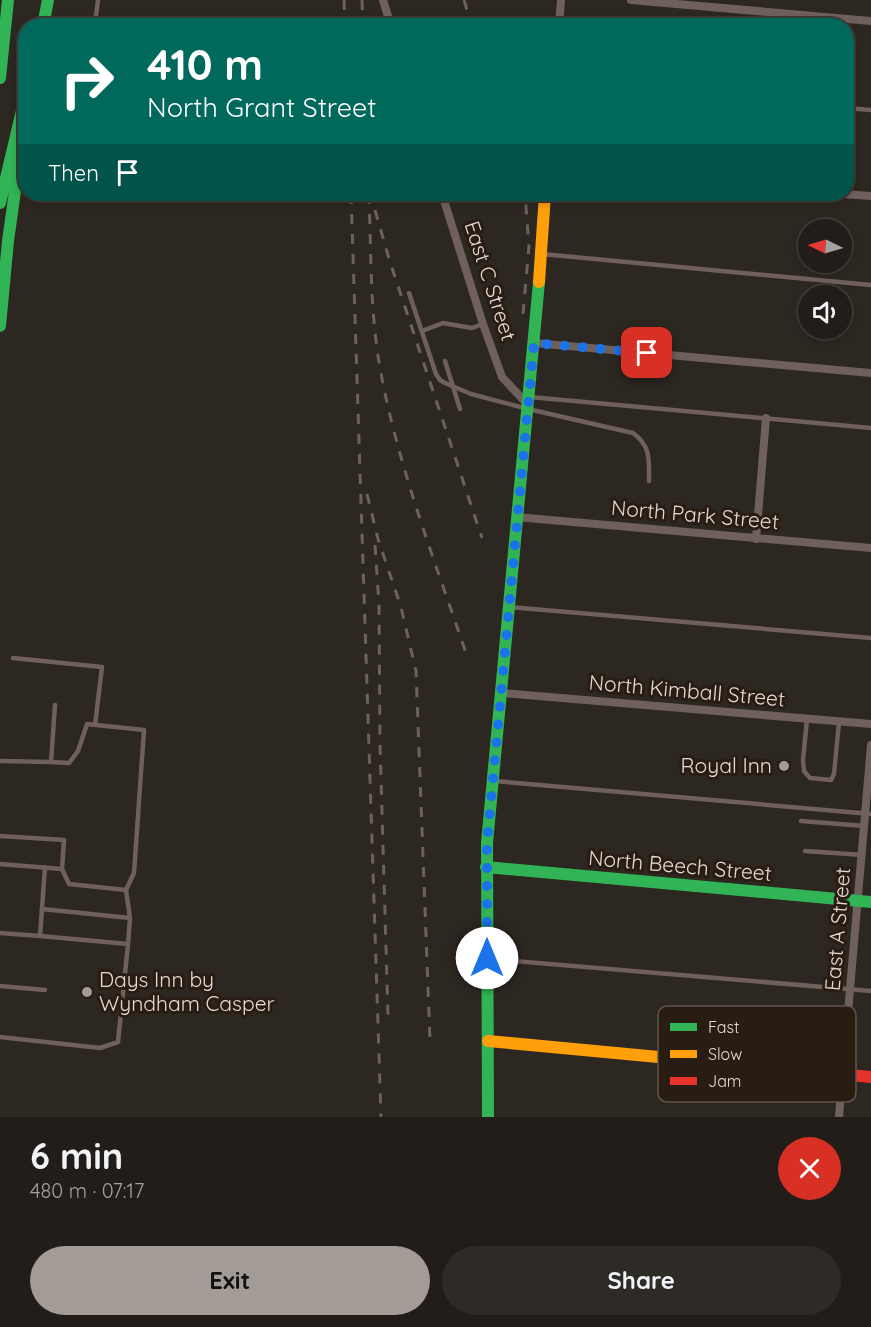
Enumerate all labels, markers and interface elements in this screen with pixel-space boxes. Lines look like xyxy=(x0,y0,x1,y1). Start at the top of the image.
text: 410 m xyxy=(147,38,263,91)
icon: right xyxy=(48,42,126,120)
text: North Grant Street xyxy=(147,90,376,124)
icon: arrive xyxy=(111,156,144,189)
text: Then xyxy=(48,159,99,187)
street label: East C Street xyxy=(459,218,523,344)
north arrow xyxy=(798,219,852,273)
map controls xyxy=(798,219,852,339)
button: sound xyxy=(798,285,852,339)
pin xyxy=(621,327,672,378)
icon: arrive xyxy=(630,336,663,369)
street label: North Park Street xyxy=(610,494,780,534)
street label: North Kimball Street xyxy=(588,668,786,712)
place label: Royal Inn xyxy=(681,752,772,778)
marker: Royal Inn xyxy=(777,759,791,773)
street label: North Beech Street xyxy=(587,844,773,886)
street label: East A Street xyxy=(819,866,855,992)
position arrow xyxy=(455,926,519,990)
place label: Days Inn by Wyndham Casper xyxy=(99,966,275,1016)
marker: Days Inn by Wyndham Casper xyxy=(80,985,94,999)
legend xyxy=(658,1006,856,1102)
text: Fast xyxy=(708,1017,739,1037)
text: Slow xyxy=(708,1044,742,1064)
text: Jam xyxy=(708,1071,741,1091)
text: 6 min xyxy=(30,1133,123,1178)
button: close xyxy=(778,1137,841,1200)
text: 480 m · 07:17 xyxy=(30,1178,144,1203)
button: Exit xyxy=(30,1246,430,1315)
button: Share xyxy=(442,1246,841,1315)

